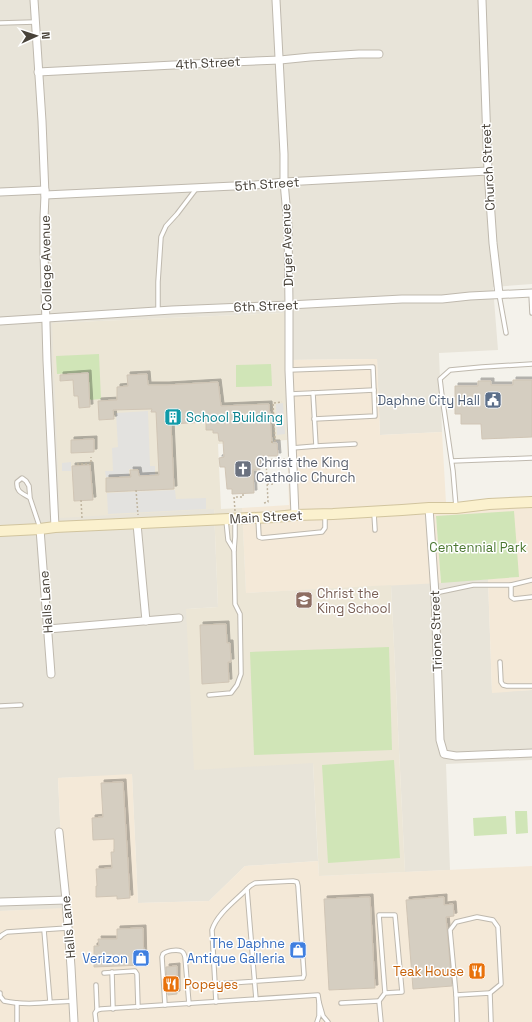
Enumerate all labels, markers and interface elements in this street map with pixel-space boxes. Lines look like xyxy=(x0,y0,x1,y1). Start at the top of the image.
north arrow xyxy=(16,16,56,56)
text: N xyxy=(39,31,53,40)
street label: 4th Street xyxy=(175,53,241,73)
street label: Church Street xyxy=(477,123,499,211)
street label: 5th Street xyxy=(234,173,300,195)
street label: Dryer Avenue xyxy=(277,203,297,287)
street label: College Avenue xyxy=(37,215,55,311)
street label: 6th Street xyxy=(233,296,299,316)
public building icon: Daphne City Hall xyxy=(483,390,503,410)
place label: Daphne City Hall xyxy=(377,392,480,409)
building icon: School Building xyxy=(163,407,183,427)
place label: School Building xyxy=(186,409,283,426)
place label: Christ the King Catholic Church xyxy=(256,454,355,486)
church icon: Christ the King Catholic Church xyxy=(233,459,253,479)
street label: Main Street xyxy=(229,507,303,527)
park label: Centennial Park xyxy=(429,539,527,556)
street label: Halls Lane xyxy=(35,570,57,634)
place label: Christ the King School xyxy=(317,585,391,617)
school or university icon: Christ the King School xyxy=(294,590,314,610)
street label: Trione Street xyxy=(426,590,446,672)
street label: Halls Lane xyxy=(57,895,79,959)
place label: The Daphne Antique Galleria xyxy=(187,935,286,967)
shop icon: The Daphne Antique Galleria xyxy=(288,940,308,960)
shop icon: Verizon xyxy=(131,948,151,968)
place label: Verizon xyxy=(82,950,128,967)
restaurant icon: Teak House xyxy=(467,961,487,981)
place label: Teak House xyxy=(393,963,464,980)
restaurant icon: Popeyes xyxy=(161,974,181,994)
place label: Popeyes xyxy=(184,976,238,993)

